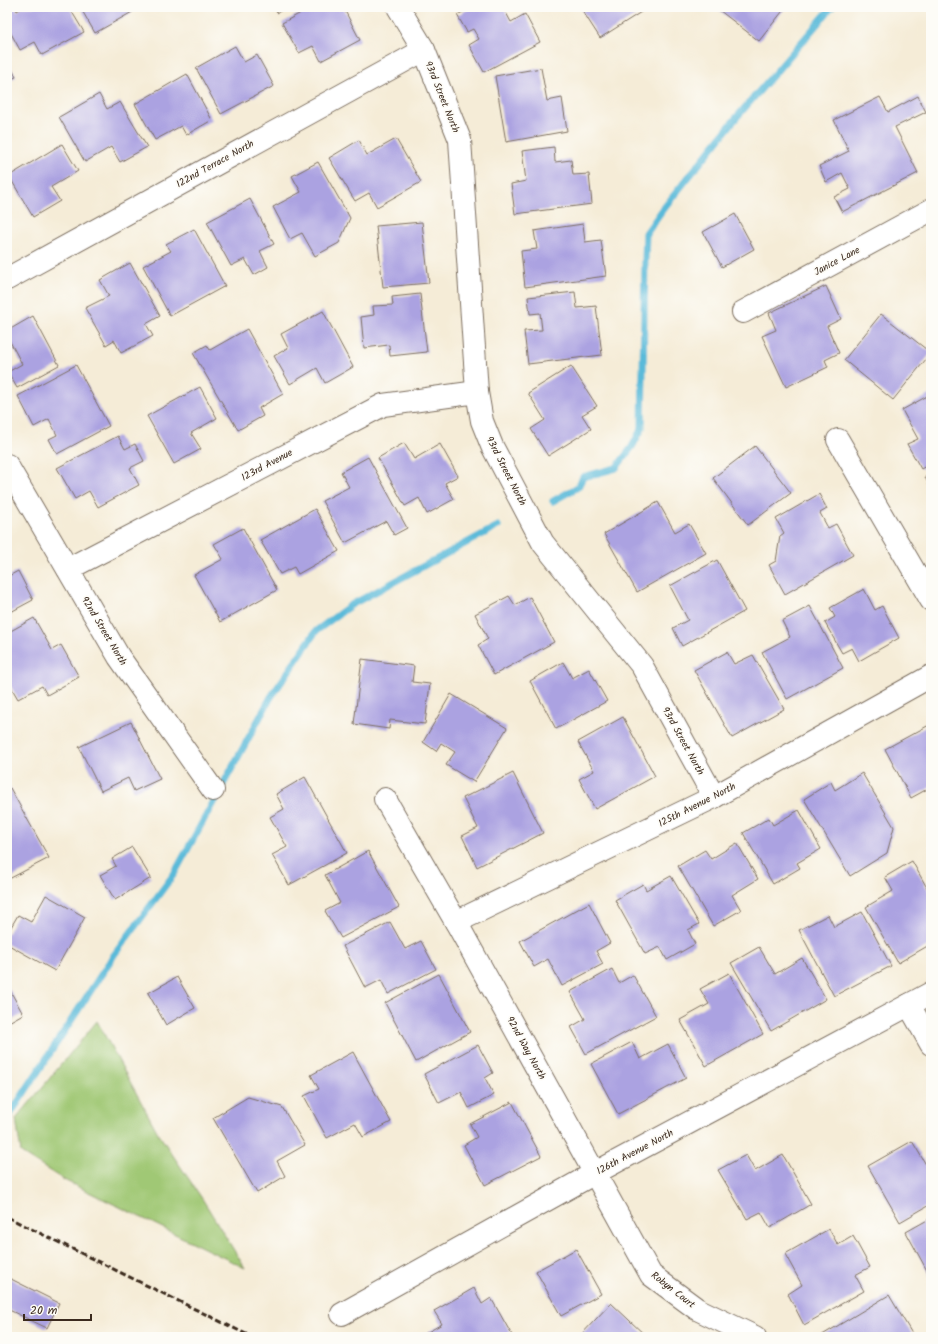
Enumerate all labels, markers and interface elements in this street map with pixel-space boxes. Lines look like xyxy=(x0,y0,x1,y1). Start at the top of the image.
street label: 93rd Street North xyxy=(420,59,464,135)
street label: 122nd Terrace North xyxy=(173,136,257,192)
street label: Janice Lane xyxy=(811,242,863,280)
street label: 93rd Street North xyxy=(482,433,530,509)
street label: 123rd Avenue xyxy=(238,444,296,485)
street label: 92nd Street North xyxy=(77,593,131,669)
street label: 93rd Street North xyxy=(658,704,708,778)
street label: 125th Avenue North xyxy=(656,779,738,831)
street label: 92nd Way North xyxy=(502,1013,550,1083)
street label: 126th Avenue North xyxy=(594,1125,676,1179)
street label: Robyn Court xyxy=(648,1268,699,1312)
scale bar xyxy=(24,1296,91,1322)
text: 20 m xyxy=(30,1301,58,1320)

